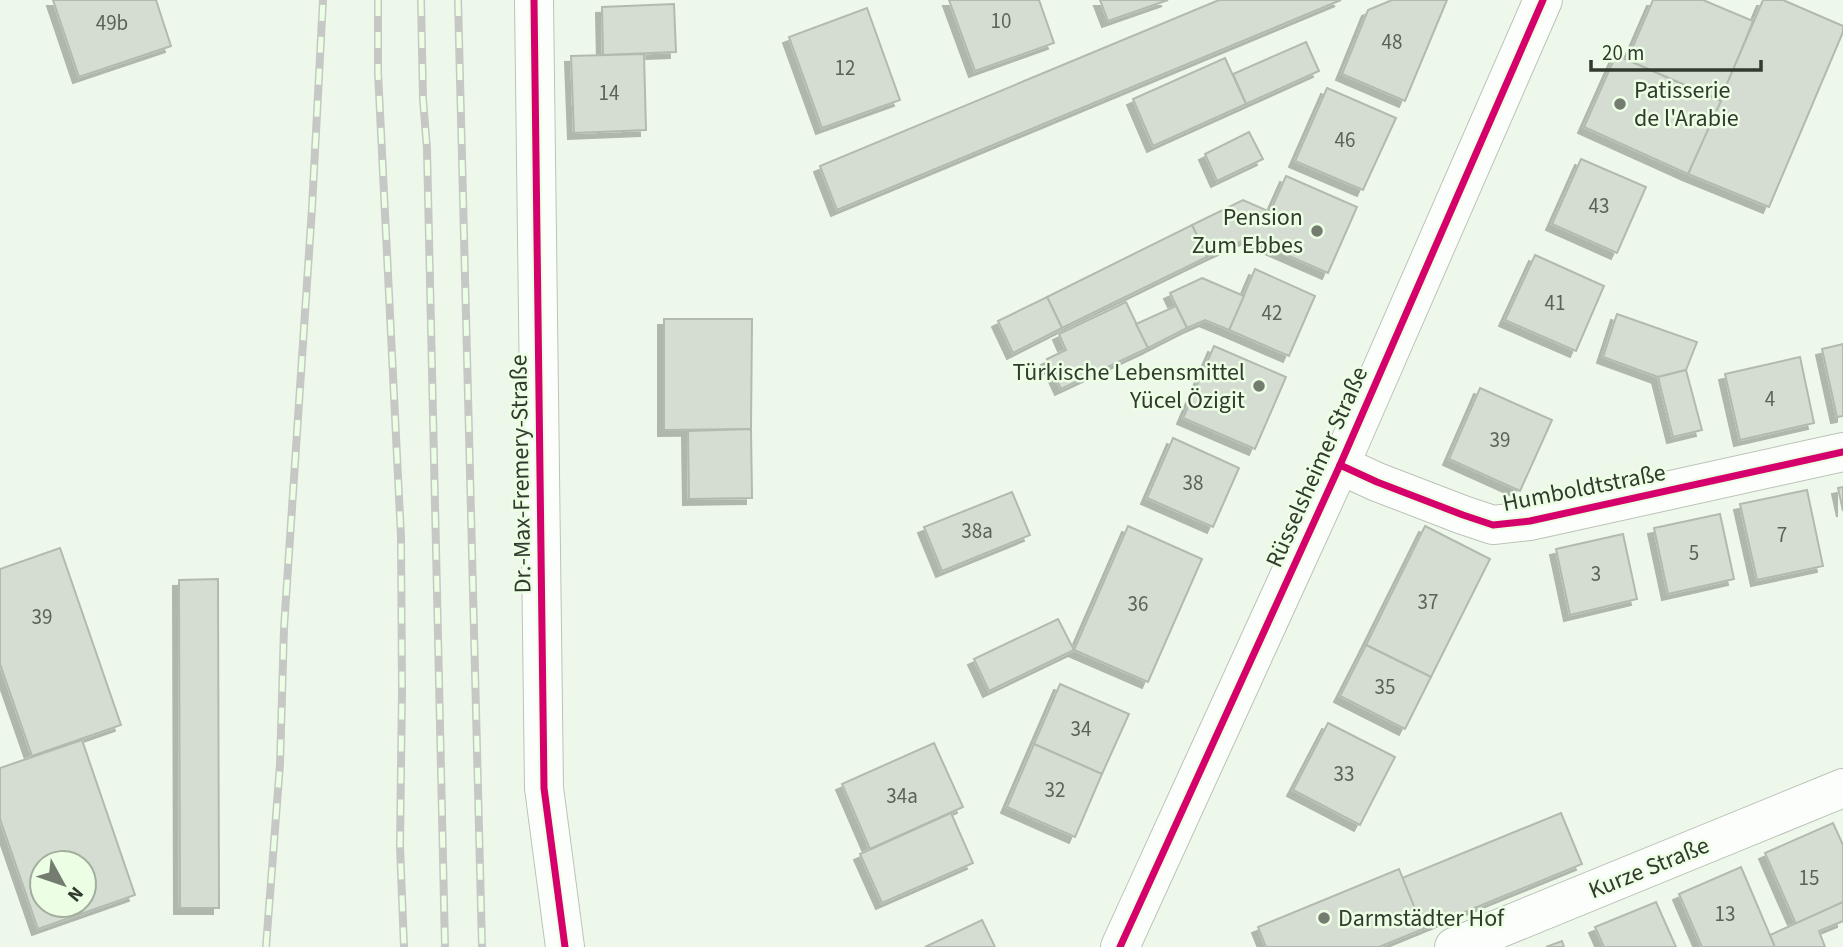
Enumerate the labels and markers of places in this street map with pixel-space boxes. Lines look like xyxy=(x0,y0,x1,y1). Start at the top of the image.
place label: Patisserie de l'Arabie xyxy=(1634,73,1739,136)
marker: Patisserie de l'Arabie xyxy=(1612,96,1628,112)
place label: Pension Zum Ebbes xyxy=(1192,200,1303,263)
marker: Pension Zum Ebbes xyxy=(1309,223,1325,239)
place label: Türkische Lebensmittel Yücel Özigit xyxy=(1012,355,1245,418)
marker: Türkische Lebensmittel Yücel Özigit xyxy=(1251,378,1267,394)
place label: Darmstädter Hof xyxy=(1338,901,1505,936)
marker: Darmstädter Hof xyxy=(1316,910,1332,926)

